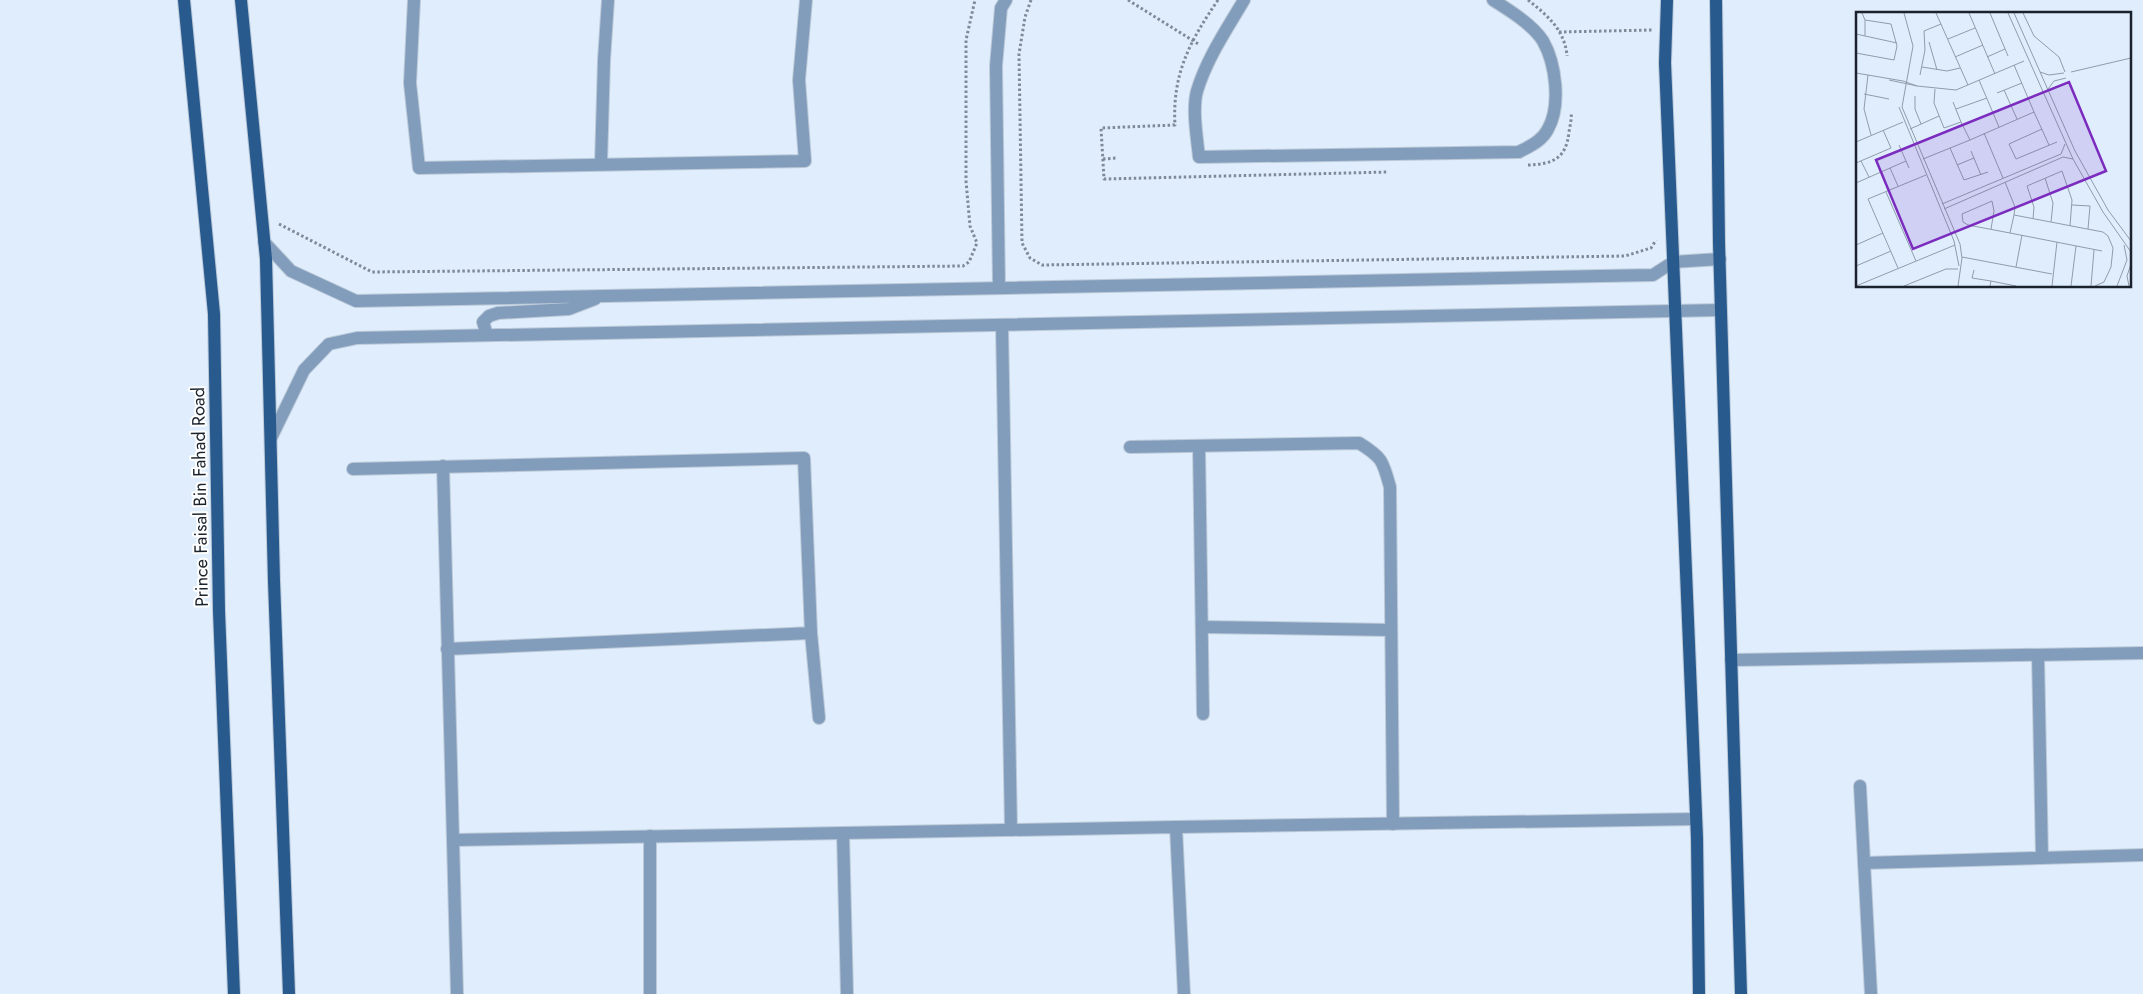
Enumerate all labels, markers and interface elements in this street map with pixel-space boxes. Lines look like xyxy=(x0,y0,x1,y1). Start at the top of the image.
inset map xyxy=(1856,12,2130,288)
street label: Prince Faisal Bin Fahad Road xyxy=(185,387,215,607)

